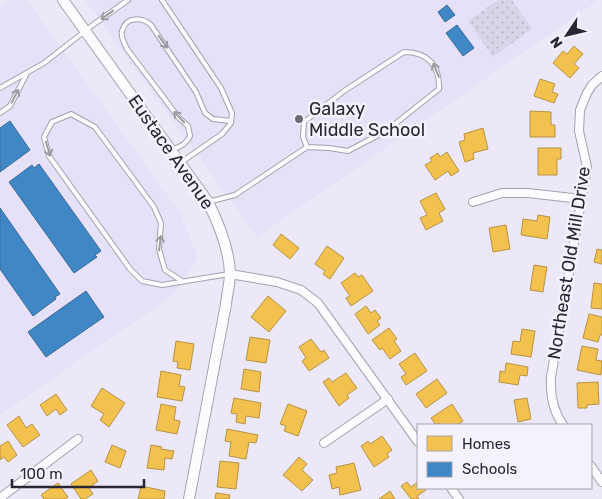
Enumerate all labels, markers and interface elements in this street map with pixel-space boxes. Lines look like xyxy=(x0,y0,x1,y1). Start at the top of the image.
one-way arrow xyxy=(101,10,114,21)
north arrow xyxy=(542,10,592,60)
text: N xyxy=(547,33,567,51)
one-way arrow xyxy=(158,35,168,49)
one-way arrow xyxy=(430,63,440,78)
one-way arrow xyxy=(11,89,20,104)
street label: Eustace Avenue xyxy=(123,90,219,214)
place label: Galaxy Middle School xyxy=(309,98,425,141)
one-way arrow xyxy=(173,110,184,123)
marker: Galaxy Middle School xyxy=(293,113,305,125)
one-way arrow xyxy=(43,141,53,157)
street label: Northeast Old Mill Drive xyxy=(543,165,595,361)
one-way arrow xyxy=(155,235,165,251)
legend xyxy=(417,424,592,489)
text: Homes xyxy=(462,435,511,453)
scale bar xyxy=(12,456,145,488)
text: Schools xyxy=(462,460,518,478)
text: 100 m xyxy=(20,465,62,483)

